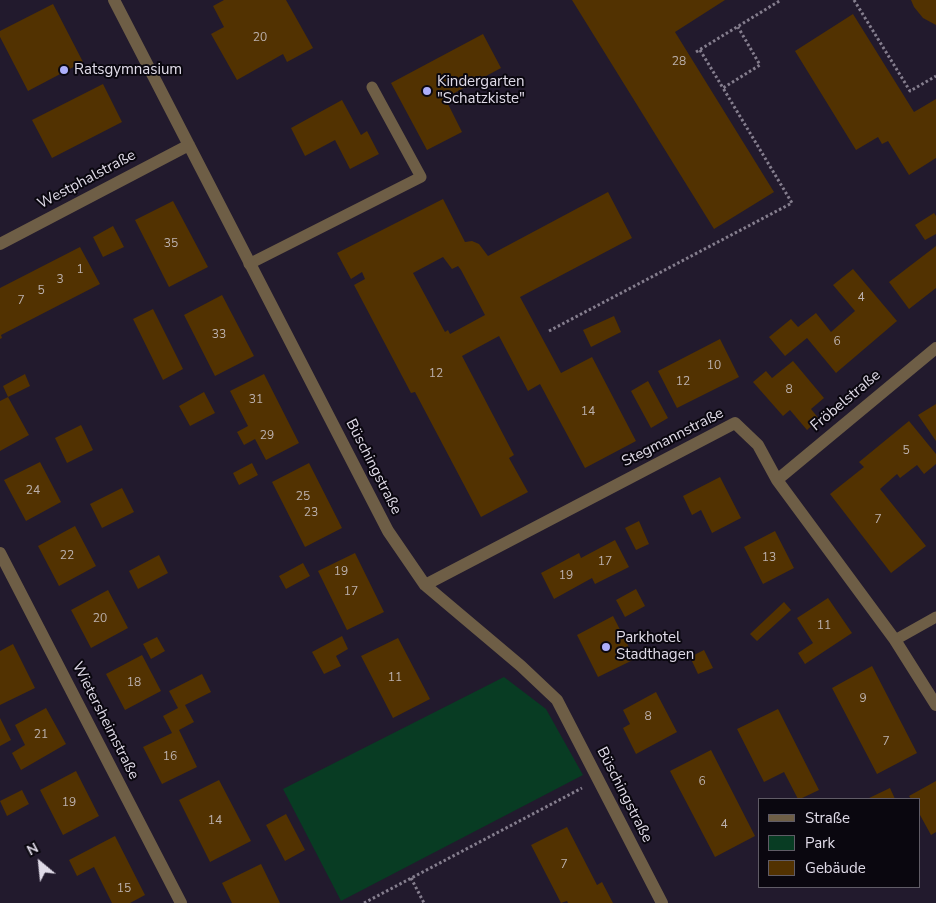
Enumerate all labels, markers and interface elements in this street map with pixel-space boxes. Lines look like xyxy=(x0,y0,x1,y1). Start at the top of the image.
house number: 20 xyxy=(253,31,267,45)
house number: 28 xyxy=(672,55,686,69)
place label: Ratsgymnasium xyxy=(74,61,182,79)
marker: Ratsgymnasium xyxy=(58,64,70,76)
place label: Kindergarten "Schatzkiste" xyxy=(437,73,525,108)
marker: Kindergarten "Schatzkiste" xyxy=(421,85,433,97)
street label: Westphalstraße xyxy=(35,147,139,213)
house number: 35 xyxy=(164,237,178,251)
house number: 1 xyxy=(76,263,84,277)
house number: 3 xyxy=(56,273,64,287)
house number: 5 xyxy=(37,284,45,298)
house number: 4 xyxy=(857,291,865,305)
house number: 7 xyxy=(17,294,25,308)
house number: 33 xyxy=(212,328,226,342)
house number: 6 xyxy=(833,335,841,349)
house number: 10 xyxy=(707,359,721,373)
house number: 12 xyxy=(429,367,443,381)
street label: Fröbelstraße xyxy=(807,367,885,435)
house number: 12 xyxy=(676,375,690,389)
house number: 8 xyxy=(785,383,793,397)
house number: 31 xyxy=(249,393,263,407)
house number: 14 xyxy=(581,405,595,419)
street label: Stegmannstraße xyxy=(619,405,727,471)
street label: Büschingstraße xyxy=(341,416,405,518)
house number: 29 xyxy=(260,429,274,443)
house number: 5 xyxy=(902,444,910,458)
house number: 24 xyxy=(26,484,40,498)
house number: 25 xyxy=(296,490,310,504)
house number: 23 xyxy=(304,506,318,520)
house number: 7 xyxy=(874,513,882,527)
house number: 22 xyxy=(60,549,74,563)
house number: 13 xyxy=(762,551,776,565)
house number: 17 xyxy=(598,555,612,569)
house number: 19 xyxy=(334,565,348,579)
house number: 19 xyxy=(559,569,573,583)
house number: 17 xyxy=(344,585,358,599)
house number: 20 xyxy=(93,612,107,626)
house number: 11 xyxy=(817,619,831,633)
place label: Parkhotel Stadthagen xyxy=(616,629,694,664)
marker: Parkhotel Stadthagen xyxy=(600,641,612,653)
street label: Wietersheimstraße xyxy=(68,659,142,783)
house number: 11 xyxy=(388,671,402,685)
house number: 18 xyxy=(127,676,141,690)
house number: 9 xyxy=(859,692,867,706)
house number: 8 xyxy=(644,710,652,724)
house number: 21 xyxy=(34,728,48,742)
house number: 7 xyxy=(882,735,890,749)
street label: Büschingstraße xyxy=(592,744,656,846)
house number: 16 xyxy=(163,750,177,764)
house number: 6 xyxy=(698,775,706,789)
house number: 19 xyxy=(62,796,76,810)
legend xyxy=(758,798,921,888)
text: Straße xyxy=(805,808,850,828)
house number: 14 xyxy=(208,814,222,828)
house number: 4 xyxy=(720,818,728,832)
text: Park xyxy=(805,833,835,853)
north arrow xyxy=(15,838,65,888)
text: N xyxy=(24,838,42,860)
house number: 7 xyxy=(560,858,568,872)
text: Gebäude xyxy=(805,858,866,878)
house number: 15 xyxy=(117,882,131,896)

